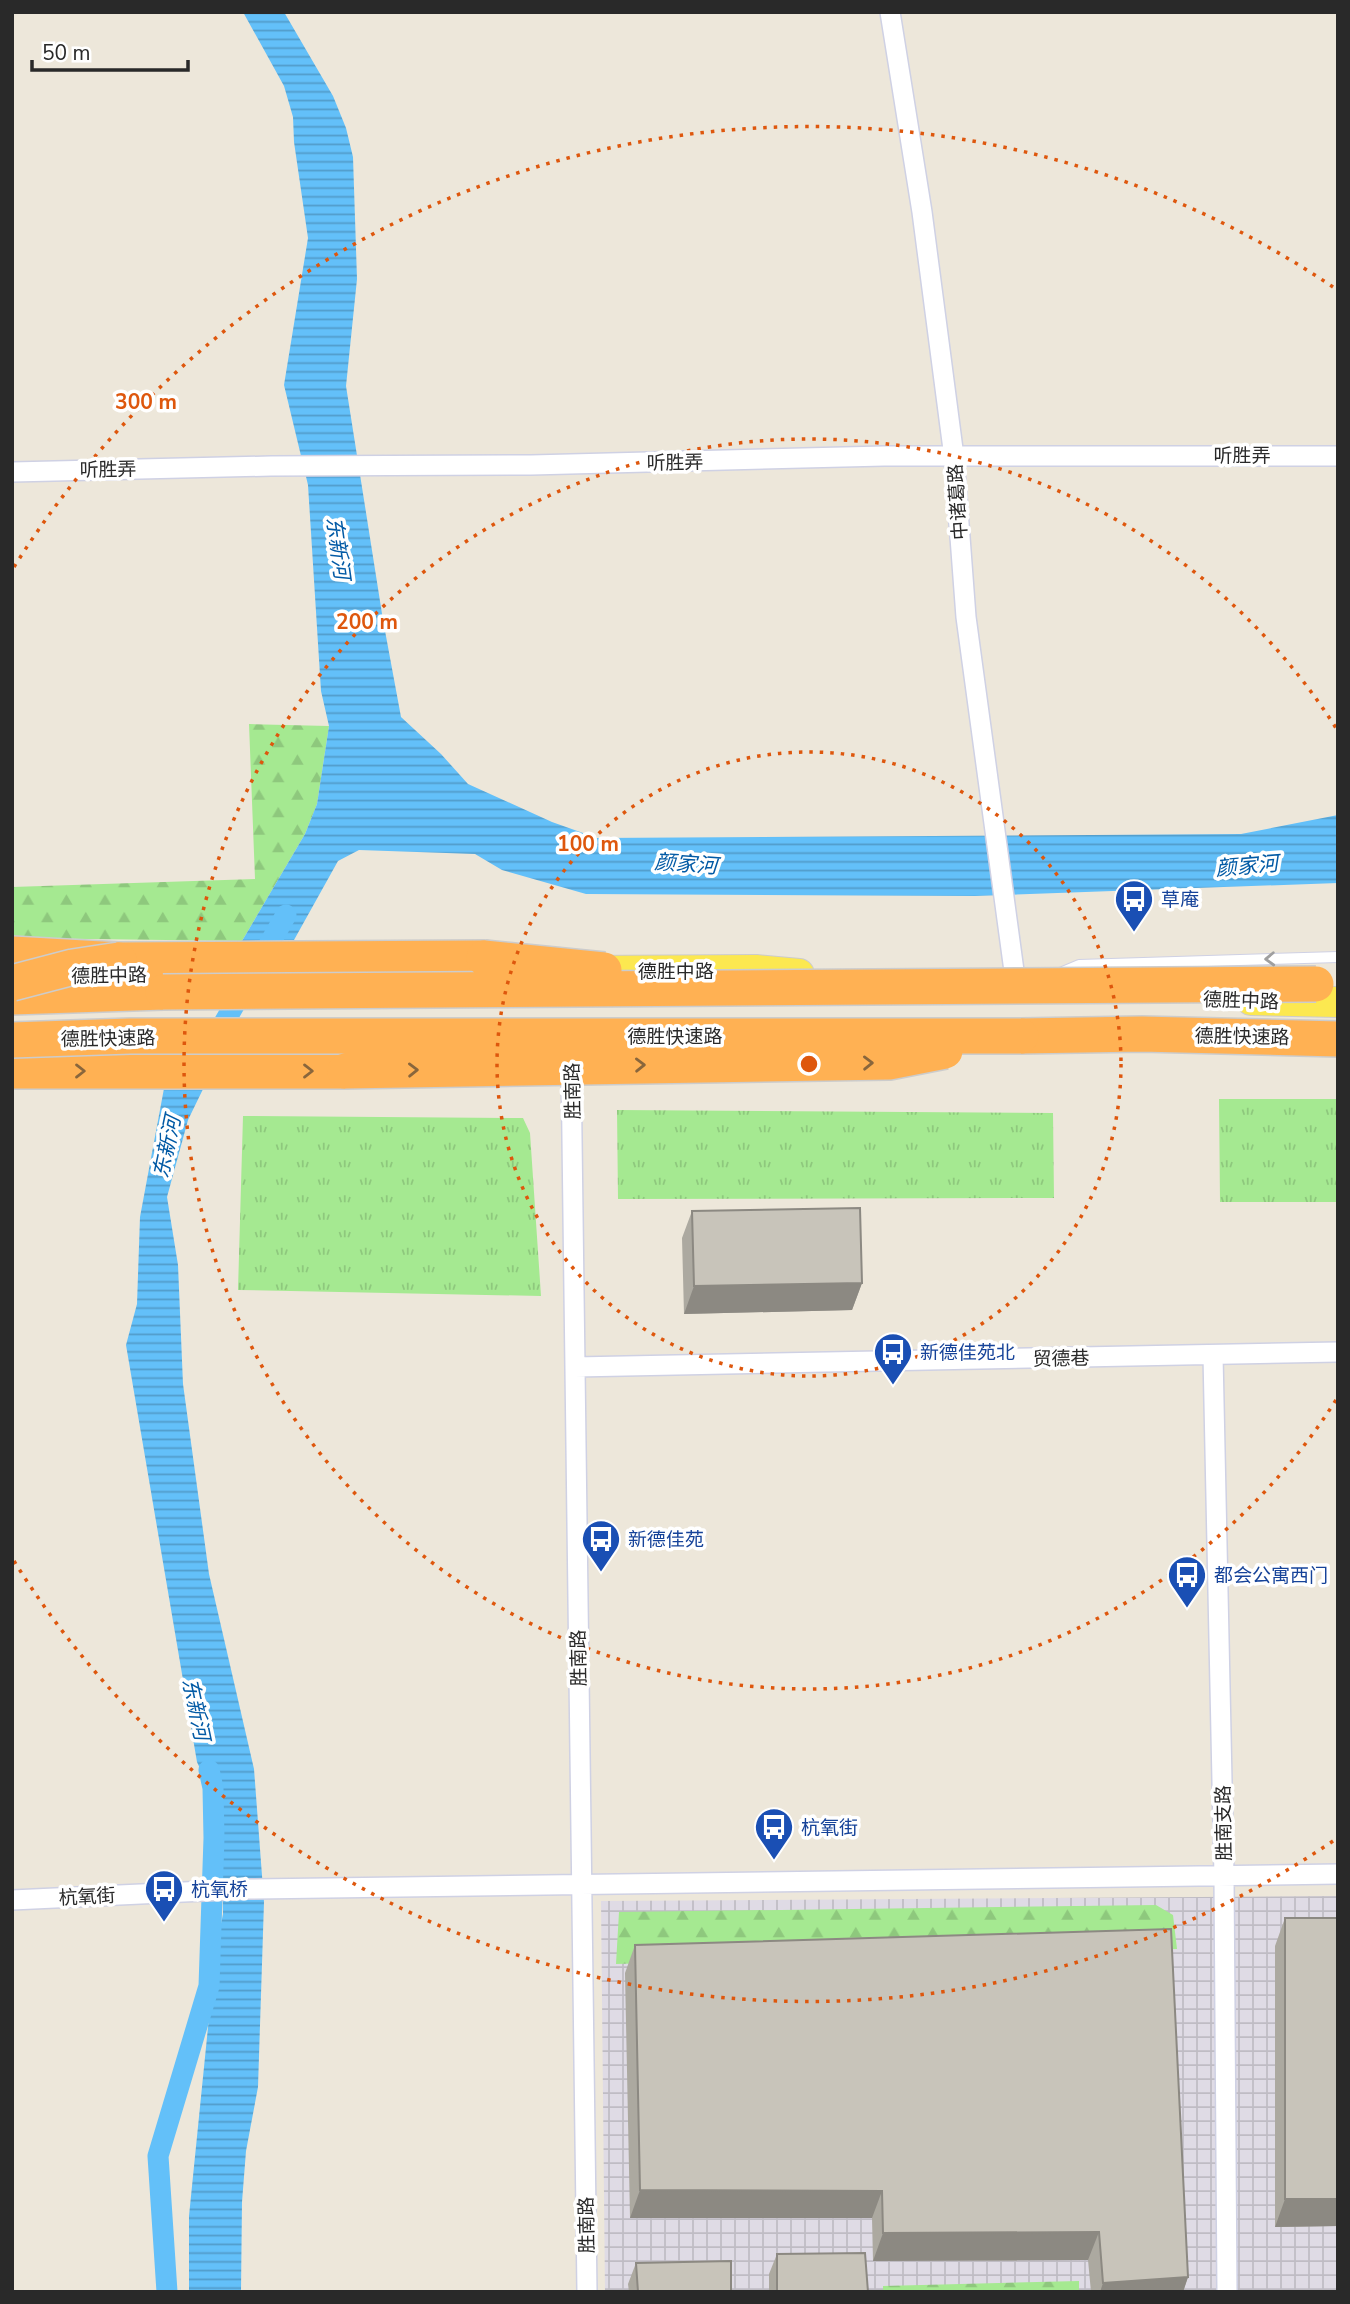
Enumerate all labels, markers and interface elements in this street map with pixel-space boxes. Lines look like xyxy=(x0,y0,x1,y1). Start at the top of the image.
scale bar xyxy=(32,28,187,72)
text: 50 m xyxy=(42,39,91,67)
text: 300 m xyxy=(115,388,177,416)
street label: 听胜弄 xyxy=(1213,443,1271,469)
street label: 听胜弄 xyxy=(646,450,704,476)
street label: 听胜弄 xyxy=(79,457,137,483)
street label: 中诸葛路 xyxy=(942,463,974,541)
water label: 东新河 xyxy=(320,515,357,585)
text: 200 m xyxy=(336,608,398,636)
text: 100 m xyxy=(557,830,619,858)
water label: 颜家河 xyxy=(654,848,722,880)
water label: 颜家河 xyxy=(1214,849,1284,883)
bus stop icon: 草庵 xyxy=(1113,878,1155,933)
place label: 草庵 xyxy=(1161,887,1199,913)
one-way arrow xyxy=(1264,952,1275,967)
street label: 德胜中路 xyxy=(638,959,714,985)
street label: 德胜中路 xyxy=(71,962,147,990)
street label: 德胜中路 xyxy=(1203,987,1279,1015)
street label: 德胜快速路 xyxy=(1194,1023,1290,1051)
street label: 德胜快速路 xyxy=(627,1024,723,1050)
street label: 德胜快速路 xyxy=(60,1025,156,1053)
centre of rings xyxy=(797,1052,821,1076)
one-way arrow xyxy=(863,1055,874,1071)
one-way arrow xyxy=(636,1057,646,1073)
one-way arrow xyxy=(408,1062,419,1078)
street label: 胜南路 xyxy=(560,1062,586,1120)
one-way arrow xyxy=(76,1063,86,1079)
one-way arrow xyxy=(303,1063,314,1079)
water label: 东新河 xyxy=(147,1109,188,1181)
bus stop icon: 新德佳苑北 xyxy=(872,1331,914,1386)
place label: 新德佳苑北 xyxy=(920,1340,1015,1366)
street label: 贸德巷 xyxy=(1032,1346,1090,1372)
bus stop icon: 新德佳苑 xyxy=(580,1518,622,1573)
place label: 新德佳苑 xyxy=(628,1527,704,1553)
bus stop icon: 都会公寓西门 xyxy=(1166,1554,1208,1609)
place label: 都会公寓西门 xyxy=(1214,1563,1328,1589)
street label: 胜南路 xyxy=(566,1629,592,1687)
water label: 东新河 xyxy=(176,1675,217,1747)
street label: 胜南支路 xyxy=(1210,1785,1238,1861)
bus stop icon: 杭氧街 xyxy=(753,1806,795,1861)
place label: 杭氧街 xyxy=(801,1815,858,1841)
bus stop icon: 杭氧桥 xyxy=(143,1868,185,1923)
place label: 杭氧桥 xyxy=(191,1877,248,1903)
street label: 杭氧街 xyxy=(58,1883,116,1911)
street label: 胜南路 xyxy=(574,2196,600,2254)

